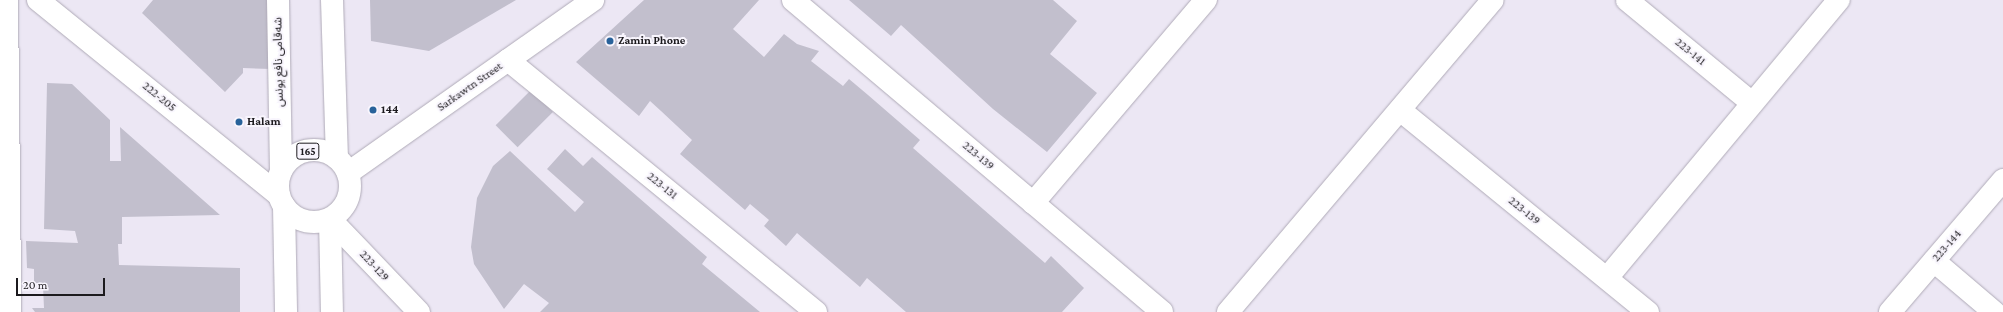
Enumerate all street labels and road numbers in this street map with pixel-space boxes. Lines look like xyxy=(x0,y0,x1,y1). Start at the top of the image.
street label: شەقامی نافع یونس xyxy=(271,17,287,107)
street label: 223-141 xyxy=(1672,35,1708,69)
street label: Sarkawtn Street xyxy=(435,59,505,115)
street label: 222-205 xyxy=(139,79,179,115)
street label: 223-139 xyxy=(959,139,997,173)
road number: 165 xyxy=(296,142,320,160)
street label: 223-131 xyxy=(644,169,680,203)
street label: 223-139 xyxy=(1505,194,1543,228)
street label: 223-144 xyxy=(1929,227,1965,265)
street label: 223-129 xyxy=(356,248,392,284)

